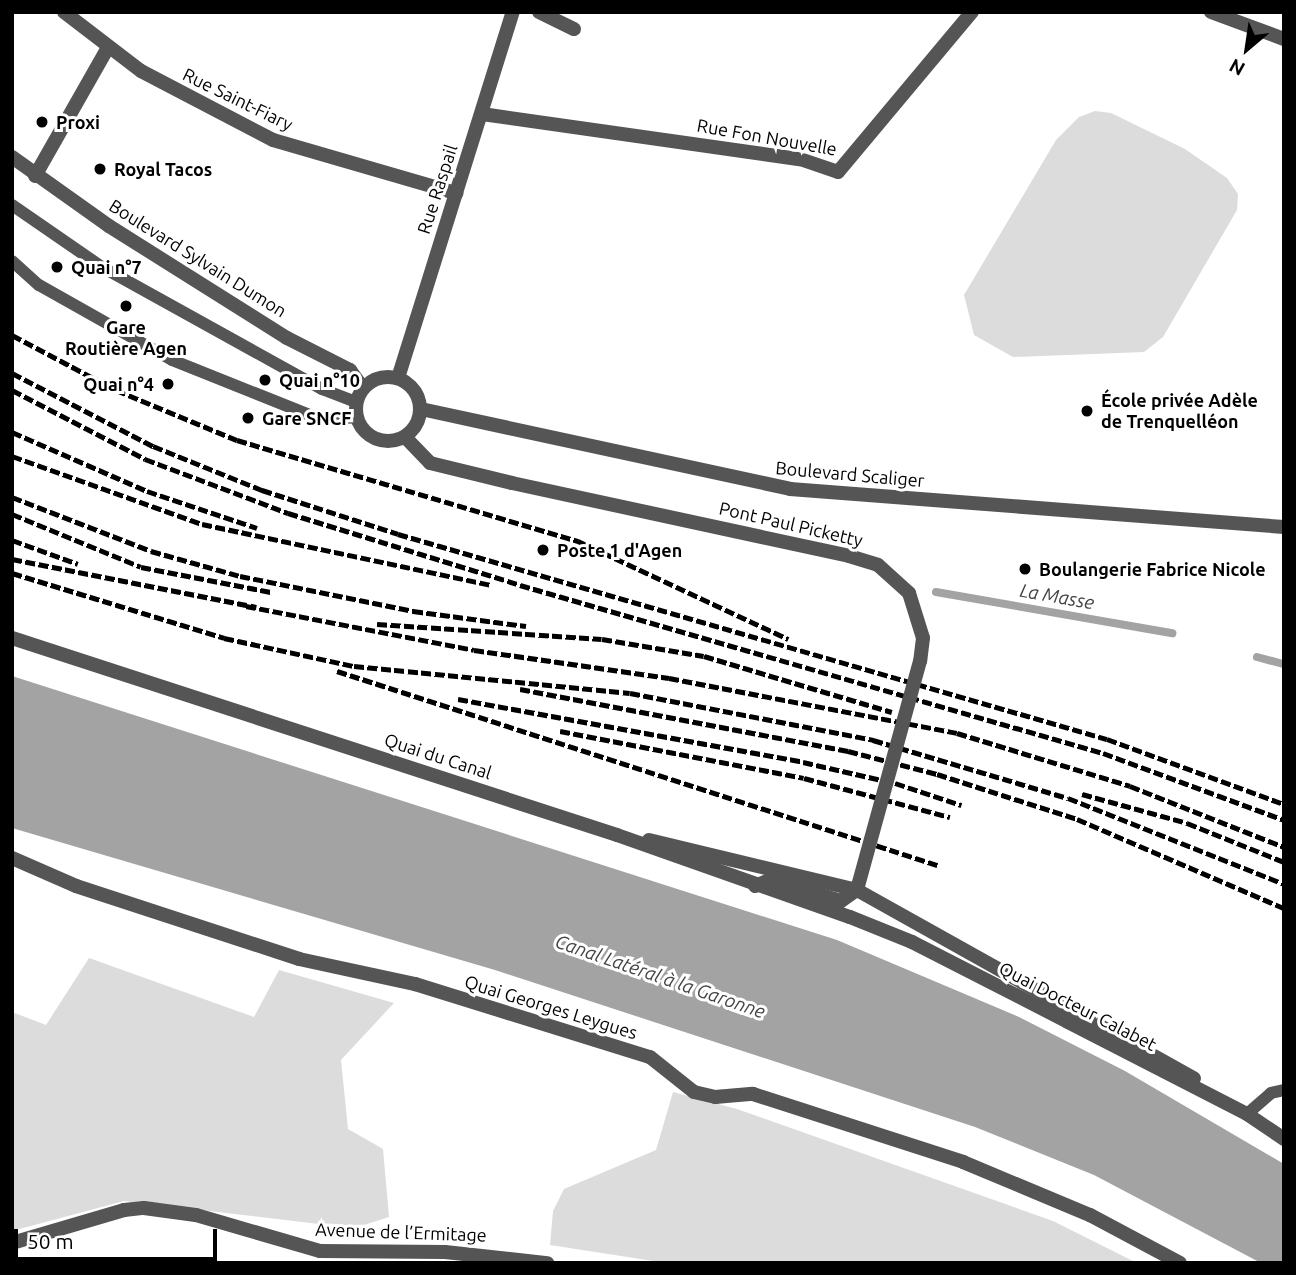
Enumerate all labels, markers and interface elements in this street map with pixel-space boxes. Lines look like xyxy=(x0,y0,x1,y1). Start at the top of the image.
north arrow xyxy=(1212,14,1282,84)
text: N xyxy=(1225,54,1248,80)
street label: Rue Saint-Fiary xyxy=(179,63,297,135)
place label: Proxi xyxy=(56,111,100,133)
marker: Proxi xyxy=(34,114,50,130)
street label: Rue Fon Nouvelle xyxy=(695,114,839,160)
street label: Rue Raspail xyxy=(412,142,462,236)
place label: Royal Tacos xyxy=(114,158,212,180)
marker: Royal Tacos xyxy=(92,161,108,177)
street label: Boulevard Sylvain Dumon xyxy=(105,195,291,321)
place label: Quai n°7 xyxy=(71,256,142,278)
marker: Quai n°7 xyxy=(49,259,65,275)
marker: Gare Routière Agen xyxy=(118,298,134,314)
place label: Gare Routière Agen xyxy=(65,317,187,360)
place label: Quai n°10 xyxy=(279,369,360,391)
marker: Quai n°10 xyxy=(257,372,273,388)
place label: Quai n°4 xyxy=(83,373,154,395)
marker: Quai n°4 xyxy=(160,376,176,392)
place label: École privée Adèle de Trenquelléon xyxy=(1101,390,1258,432)
marker: École privée Adèle de Trenquelléon xyxy=(1079,403,1095,419)
place label: Gare SNCF xyxy=(262,407,351,429)
marker: Gare SNCF xyxy=(240,410,256,426)
street label: Boulevard Scaliger xyxy=(775,457,925,491)
street label: Pont Paul Picketty xyxy=(717,497,865,551)
place label: Poste 1 d'Agen xyxy=(557,539,682,561)
marker: Poste 1 d'Agen xyxy=(535,542,551,558)
place label: Boulangerie Fabrice Nicole xyxy=(1039,558,1266,580)
marker: Boulangerie Fabrice Nicole xyxy=(1017,561,1033,577)
water label: La Masse xyxy=(1018,579,1096,615)
street label: Quai du Canal xyxy=(382,729,494,783)
water label: Canal Latéral à la Garonne xyxy=(552,930,768,1024)
street label: Quai Docteur Calabet xyxy=(996,957,1160,1055)
street label: Quai Georges Leygues xyxy=(462,970,640,1044)
scale bar xyxy=(18,1216,220,1260)
street label: Avenue de l’Ermitage xyxy=(315,1218,487,1246)
text: 50 m xyxy=(27,1229,74,1253)

